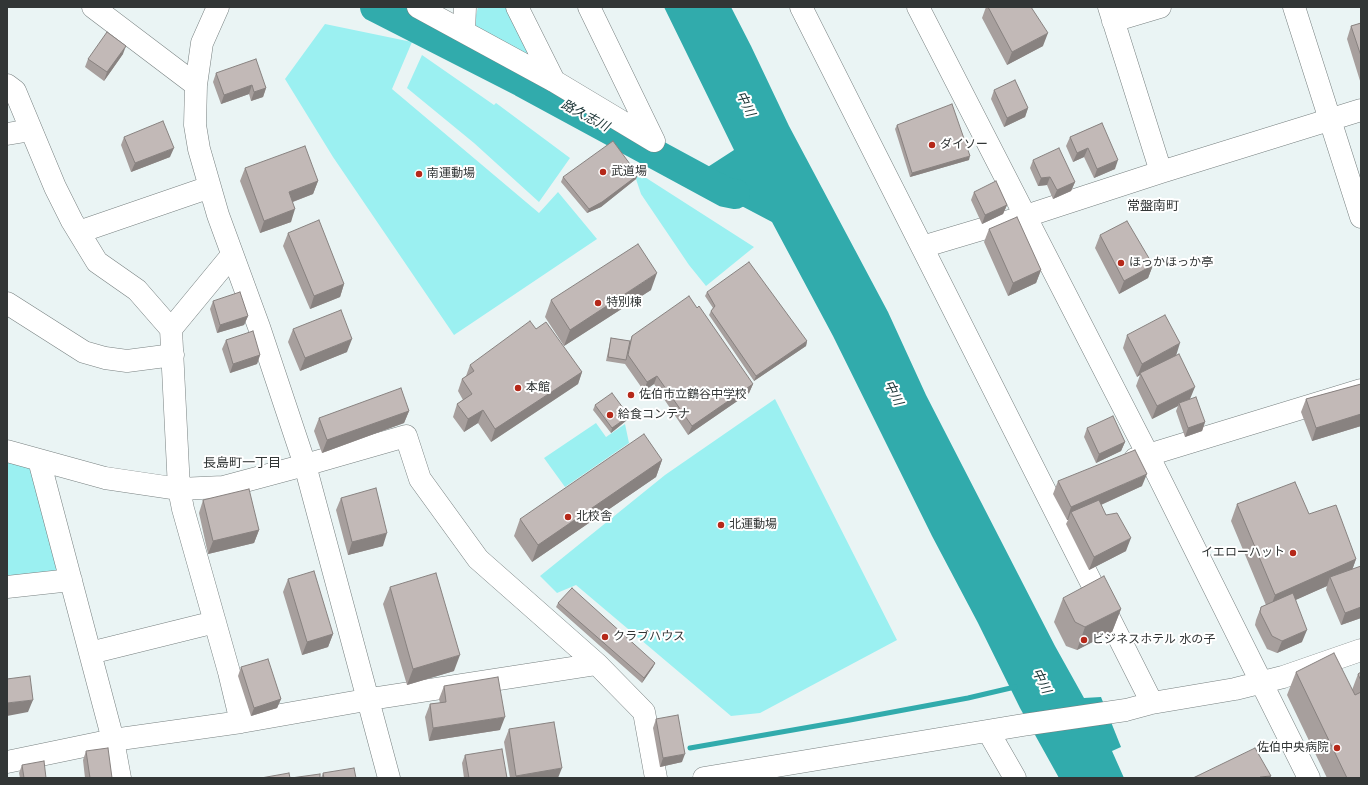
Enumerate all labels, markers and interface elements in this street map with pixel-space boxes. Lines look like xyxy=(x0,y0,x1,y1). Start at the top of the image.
water label: 中川 xyxy=(732,89,758,119)
water label: 路久志川 xyxy=(558,97,612,135)
place label: ダイソー xyxy=(940,138,988,152)
marker: ダイソー xyxy=(927,140,937,150)
place label: 武道場 xyxy=(611,165,647,179)
place label: 南運動場 xyxy=(427,167,475,181)
marker: 武道場 xyxy=(598,167,608,177)
marker: 南運動場 xyxy=(414,169,424,179)
district label: 常盤南町 xyxy=(1127,198,1179,214)
place label: ほっかほっか亭 xyxy=(1129,256,1213,270)
marker: ほっかほっか亭 xyxy=(1116,258,1126,268)
place label: 特別棟 xyxy=(606,296,642,310)
marker: 特別棟 xyxy=(593,298,603,308)
water label: 中川 xyxy=(880,378,906,408)
place label: 本館 xyxy=(526,381,550,395)
marker: 本館 xyxy=(513,383,523,393)
place label: 佐伯市立鶴谷中学校 xyxy=(639,388,747,402)
marker: 佐伯市立鶴谷中学校 xyxy=(626,390,636,400)
place label: 給食コンテナ xyxy=(618,408,690,422)
marker: 給食コンテナ xyxy=(605,410,615,420)
district label: 長島町一丁目 xyxy=(203,455,281,471)
place label: 北校舎 xyxy=(576,510,612,524)
marker: 北校舎 xyxy=(563,512,573,522)
place label: 北運動場 xyxy=(729,518,777,532)
marker: 北運動場 xyxy=(716,520,726,530)
place label: イエローハット xyxy=(1201,546,1285,560)
marker: イエローハット xyxy=(1288,548,1298,558)
place label: クラブハウス xyxy=(613,630,685,644)
marker: クラブハウス xyxy=(600,632,610,642)
place label: ビジネスホテル 水の子 xyxy=(1092,633,1215,647)
marker: ビジネスホテル 水の子 xyxy=(1079,635,1089,645)
water label: 中川 xyxy=(1028,666,1054,696)
place label: 佐伯中央病院 xyxy=(1257,741,1329,755)
marker: 佐伯中央病院 xyxy=(1332,743,1342,753)

